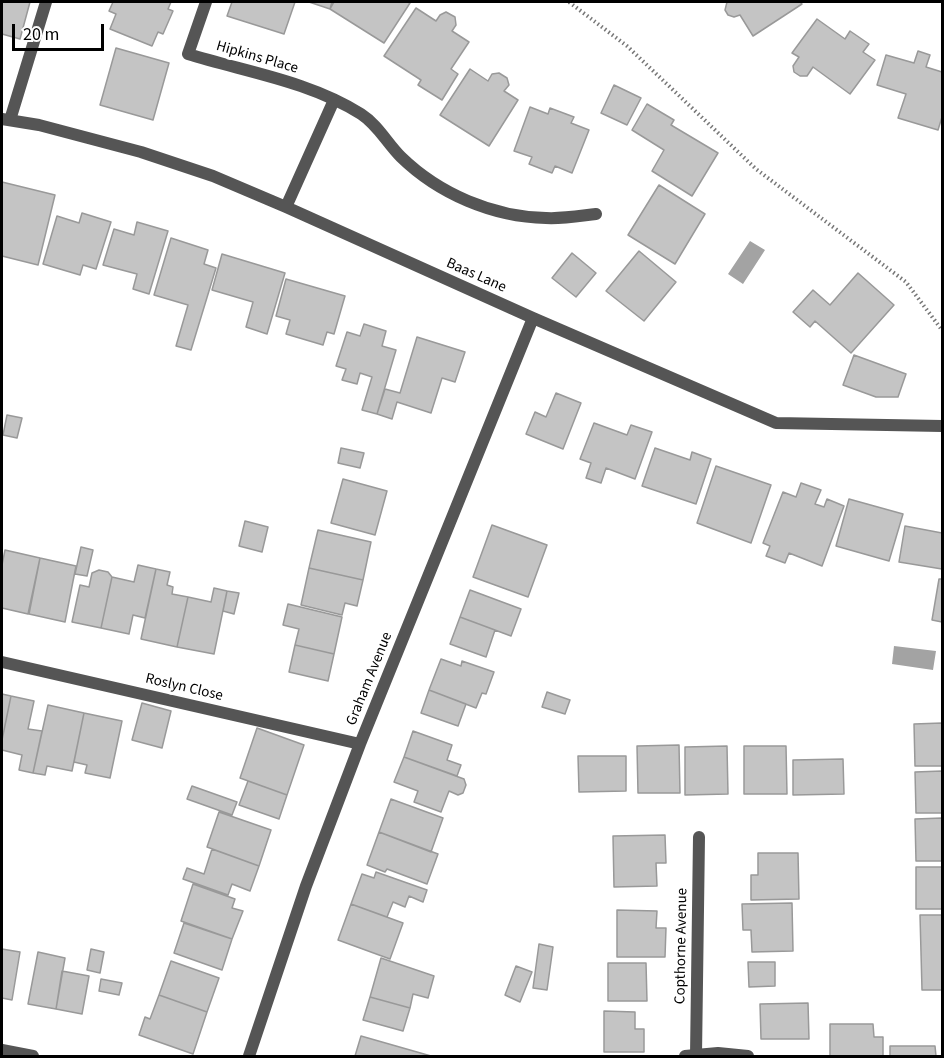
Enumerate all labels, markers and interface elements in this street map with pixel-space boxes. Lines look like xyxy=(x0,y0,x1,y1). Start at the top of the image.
scale bar xyxy=(15,12,106,50)
text: 20 m xyxy=(23,22,59,47)
street label: Hipkins Place xyxy=(214,38,300,78)
street label: Baas Lane xyxy=(443,255,509,297)
street label: Graham Avenue xyxy=(343,630,397,728)
street label: Roslyn Close xyxy=(143,670,225,706)
street label: Copthorne Avenue xyxy=(672,888,692,1004)

